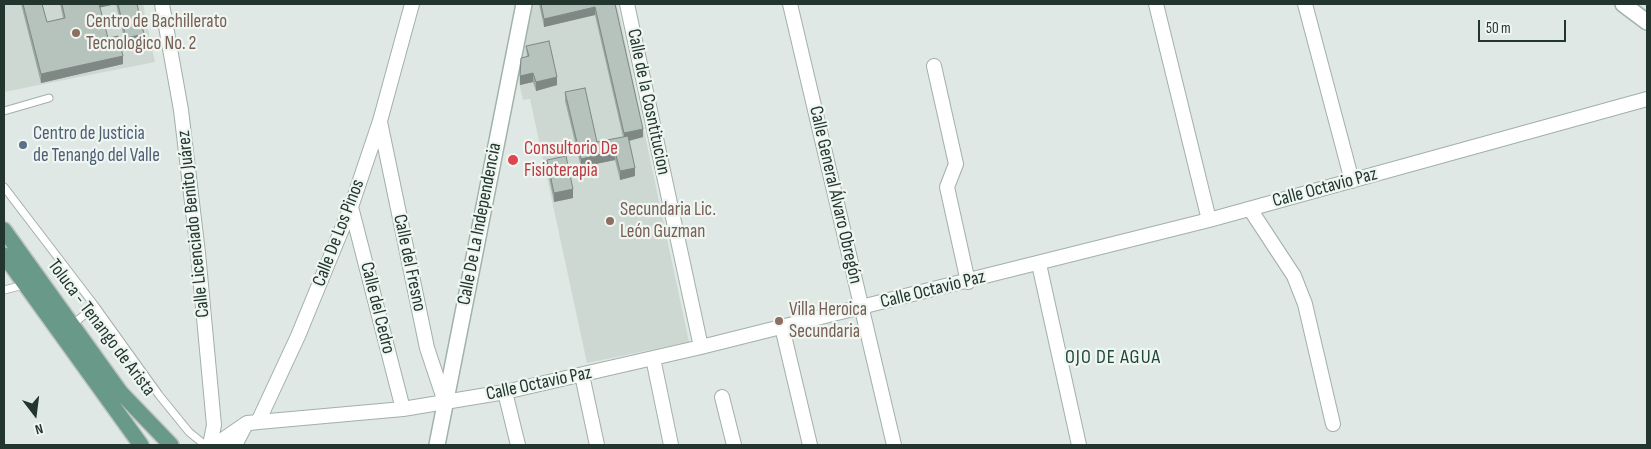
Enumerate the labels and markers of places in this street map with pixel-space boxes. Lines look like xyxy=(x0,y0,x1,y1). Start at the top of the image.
place label: Centro de Bachillerato Tecnologico No. 2 xyxy=(86,11,227,55)
marker: Centro de Bachillerato Tecnologico No. 2 xyxy=(70,27,82,39)
place label: Centro de Justicia de Tenango del Valle xyxy=(33,123,160,167)
place label: Consultorio De Fisioterapia xyxy=(524,138,618,182)
marker: Centro de Justicia de Tenango del Valle xyxy=(17,139,29,151)
marker: Consultorio De Fisioterapia xyxy=(506,153,520,167)
place label: Secundaria Lic. León Guzman xyxy=(620,199,716,243)
marker: Secundaria Lic. León Guzman xyxy=(604,215,616,227)
place label: Villa Heroica Secundaria xyxy=(789,299,867,343)
marker: Villa Heroica Secundaria xyxy=(773,315,785,327)

